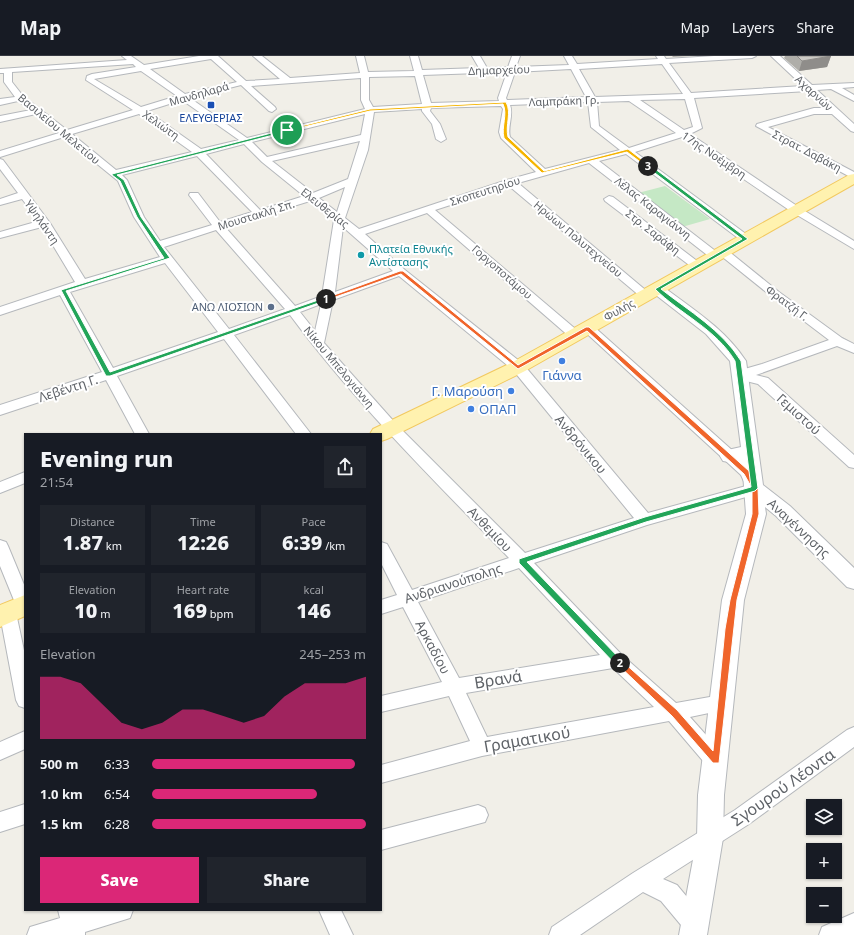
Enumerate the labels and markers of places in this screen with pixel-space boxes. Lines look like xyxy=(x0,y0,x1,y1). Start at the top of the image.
marker: ΕΛΕΥΘΕΡΙΑΣ xyxy=(206,100,216,110)
place label: ΕΛΕΥΘΕΡΙΑΣ xyxy=(179,110,243,125)
pin xyxy=(270,113,304,147)
pin: 3 xyxy=(638,156,658,176)
place label: Πλατεία Εθνικής Αντίστασης xyxy=(369,241,453,269)
marker: Πλατεία Εθνικής Αντίστασης xyxy=(356,250,366,260)
pin: 1 xyxy=(316,289,336,309)
place label: ΑΝΩ ΛΙΟΣΙΩΝ xyxy=(192,299,263,314)
marker: ΑΝΩ ΛΙΟΣΙΩΝ xyxy=(266,302,276,312)
marker: Γιάννα xyxy=(557,356,567,366)
place label: Γιάννα xyxy=(542,366,582,384)
place label: Γ. Μαρούση xyxy=(431,382,503,400)
marker: Γ. Μαρούση xyxy=(506,386,516,396)
place label: ΟΠΑΠ xyxy=(479,400,516,418)
marker: ΟΠΑΠ xyxy=(466,404,476,414)
pin: 2 xyxy=(610,653,630,673)

